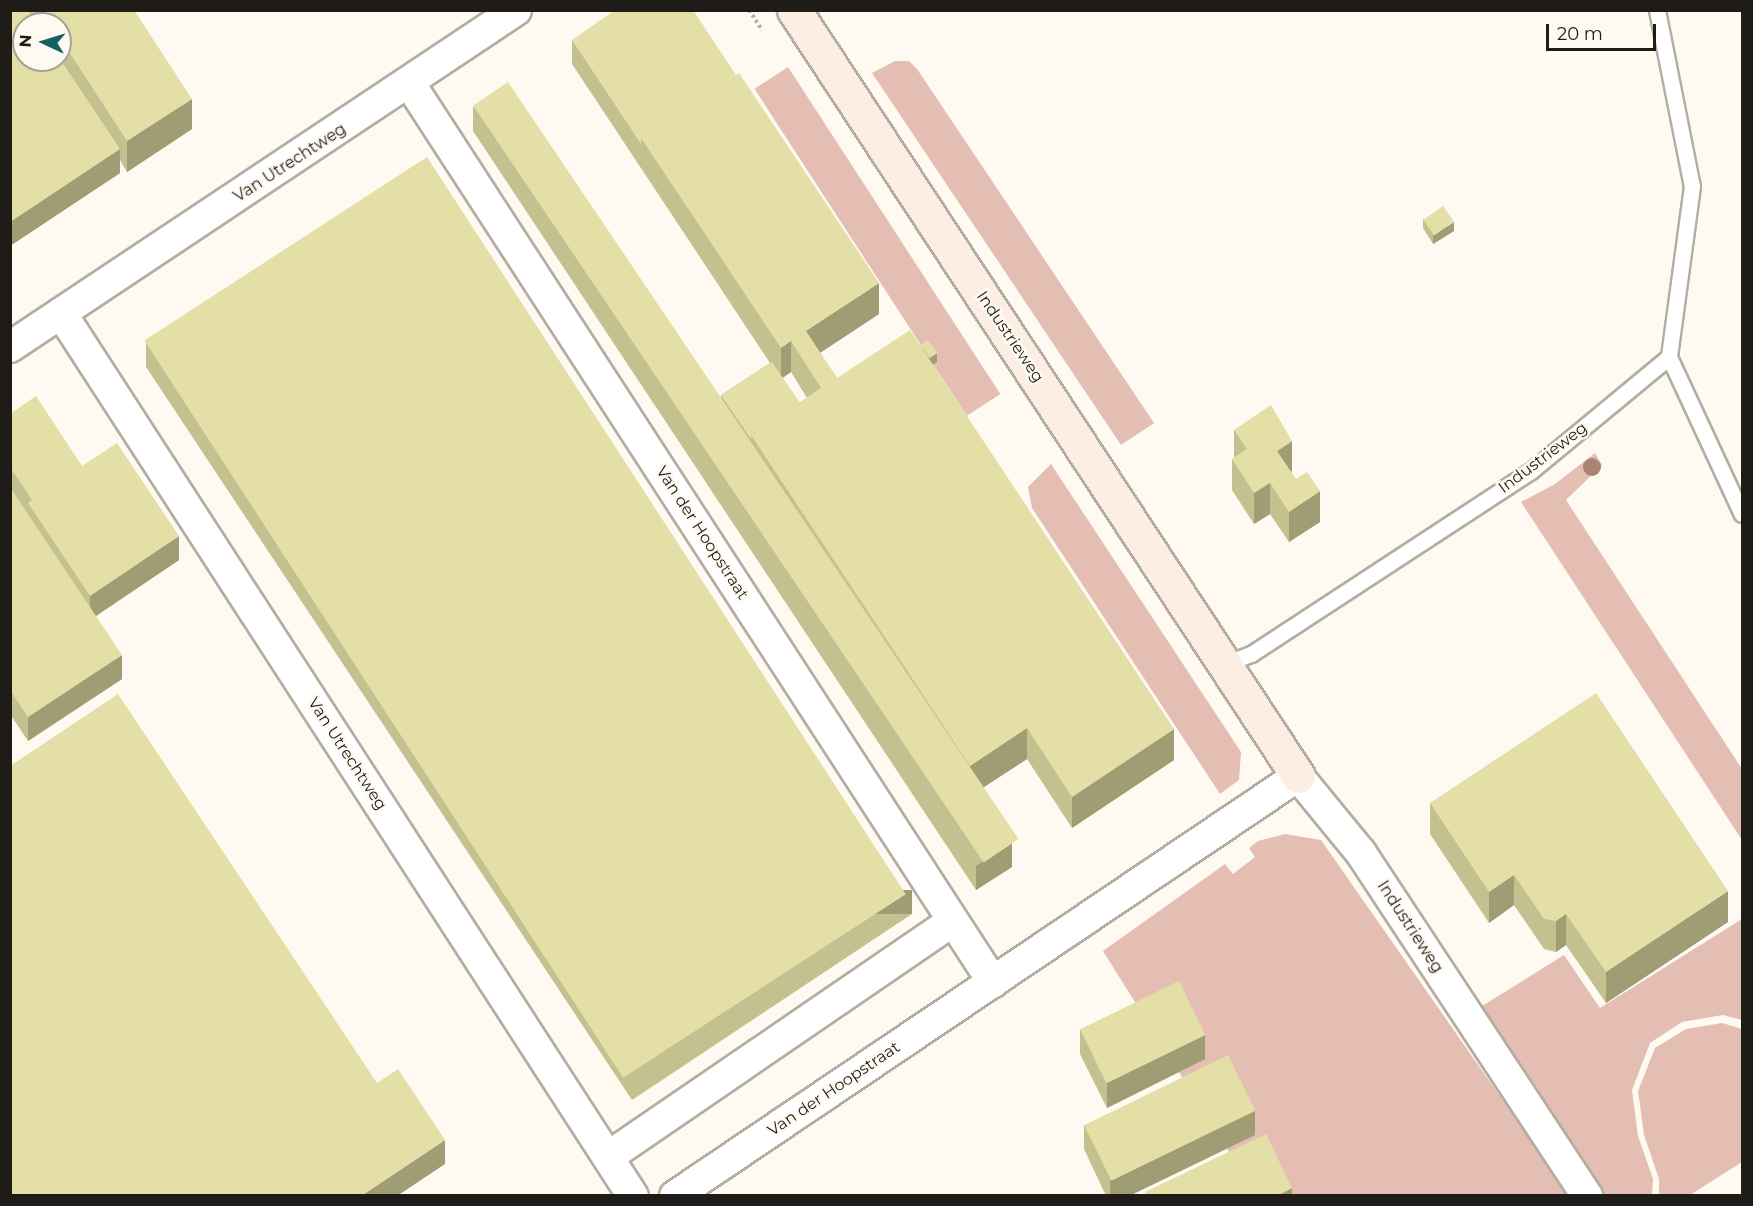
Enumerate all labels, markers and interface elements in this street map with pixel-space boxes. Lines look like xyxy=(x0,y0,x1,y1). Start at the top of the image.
north arrow xyxy=(12,12,72,72)
scale bar xyxy=(1549,12,1658,50)
text: 20 m xyxy=(1557,23,1603,45)
text: N xyxy=(16,34,35,48)
street label: Van Utrechtweg xyxy=(230,119,350,207)
street label: Industrieweg xyxy=(972,288,1048,386)
street label: Industrieweg xyxy=(1495,418,1591,498)
street label: Van der Hoopstraat xyxy=(652,463,752,603)
street label: Van Utrechtweg xyxy=(303,694,391,814)
street label: Industrieweg xyxy=(1373,877,1447,977)
street label: Van der Hoopstraat xyxy=(764,1038,904,1140)

